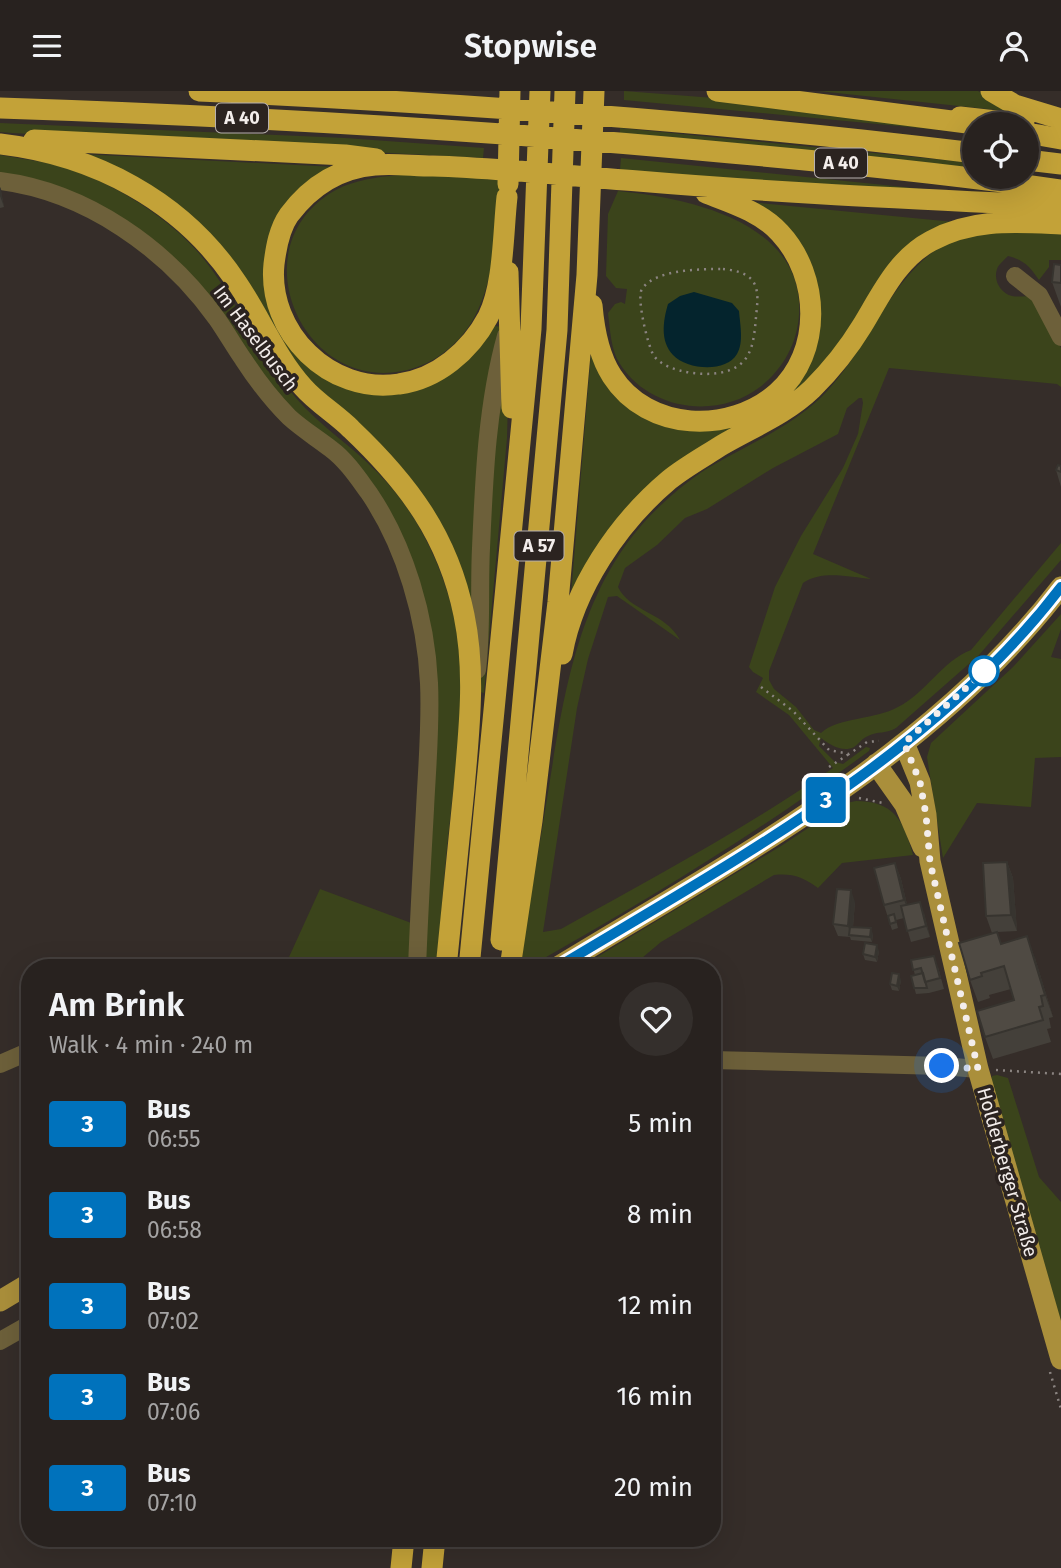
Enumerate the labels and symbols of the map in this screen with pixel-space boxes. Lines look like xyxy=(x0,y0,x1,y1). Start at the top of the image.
road number: A 40 xyxy=(216,103,268,133)
road number: A 40 xyxy=(815,149,867,177)
street label: Im Haselbusch xyxy=(208,281,303,396)
road number: A 57 xyxy=(514,531,564,561)
unlabelled marker xyxy=(969,656,999,686)
line badge: 3 xyxy=(803,777,849,823)
your location xyxy=(924,1048,959,1083)
street label: Holderberger Straße xyxy=(972,1085,1043,1260)

